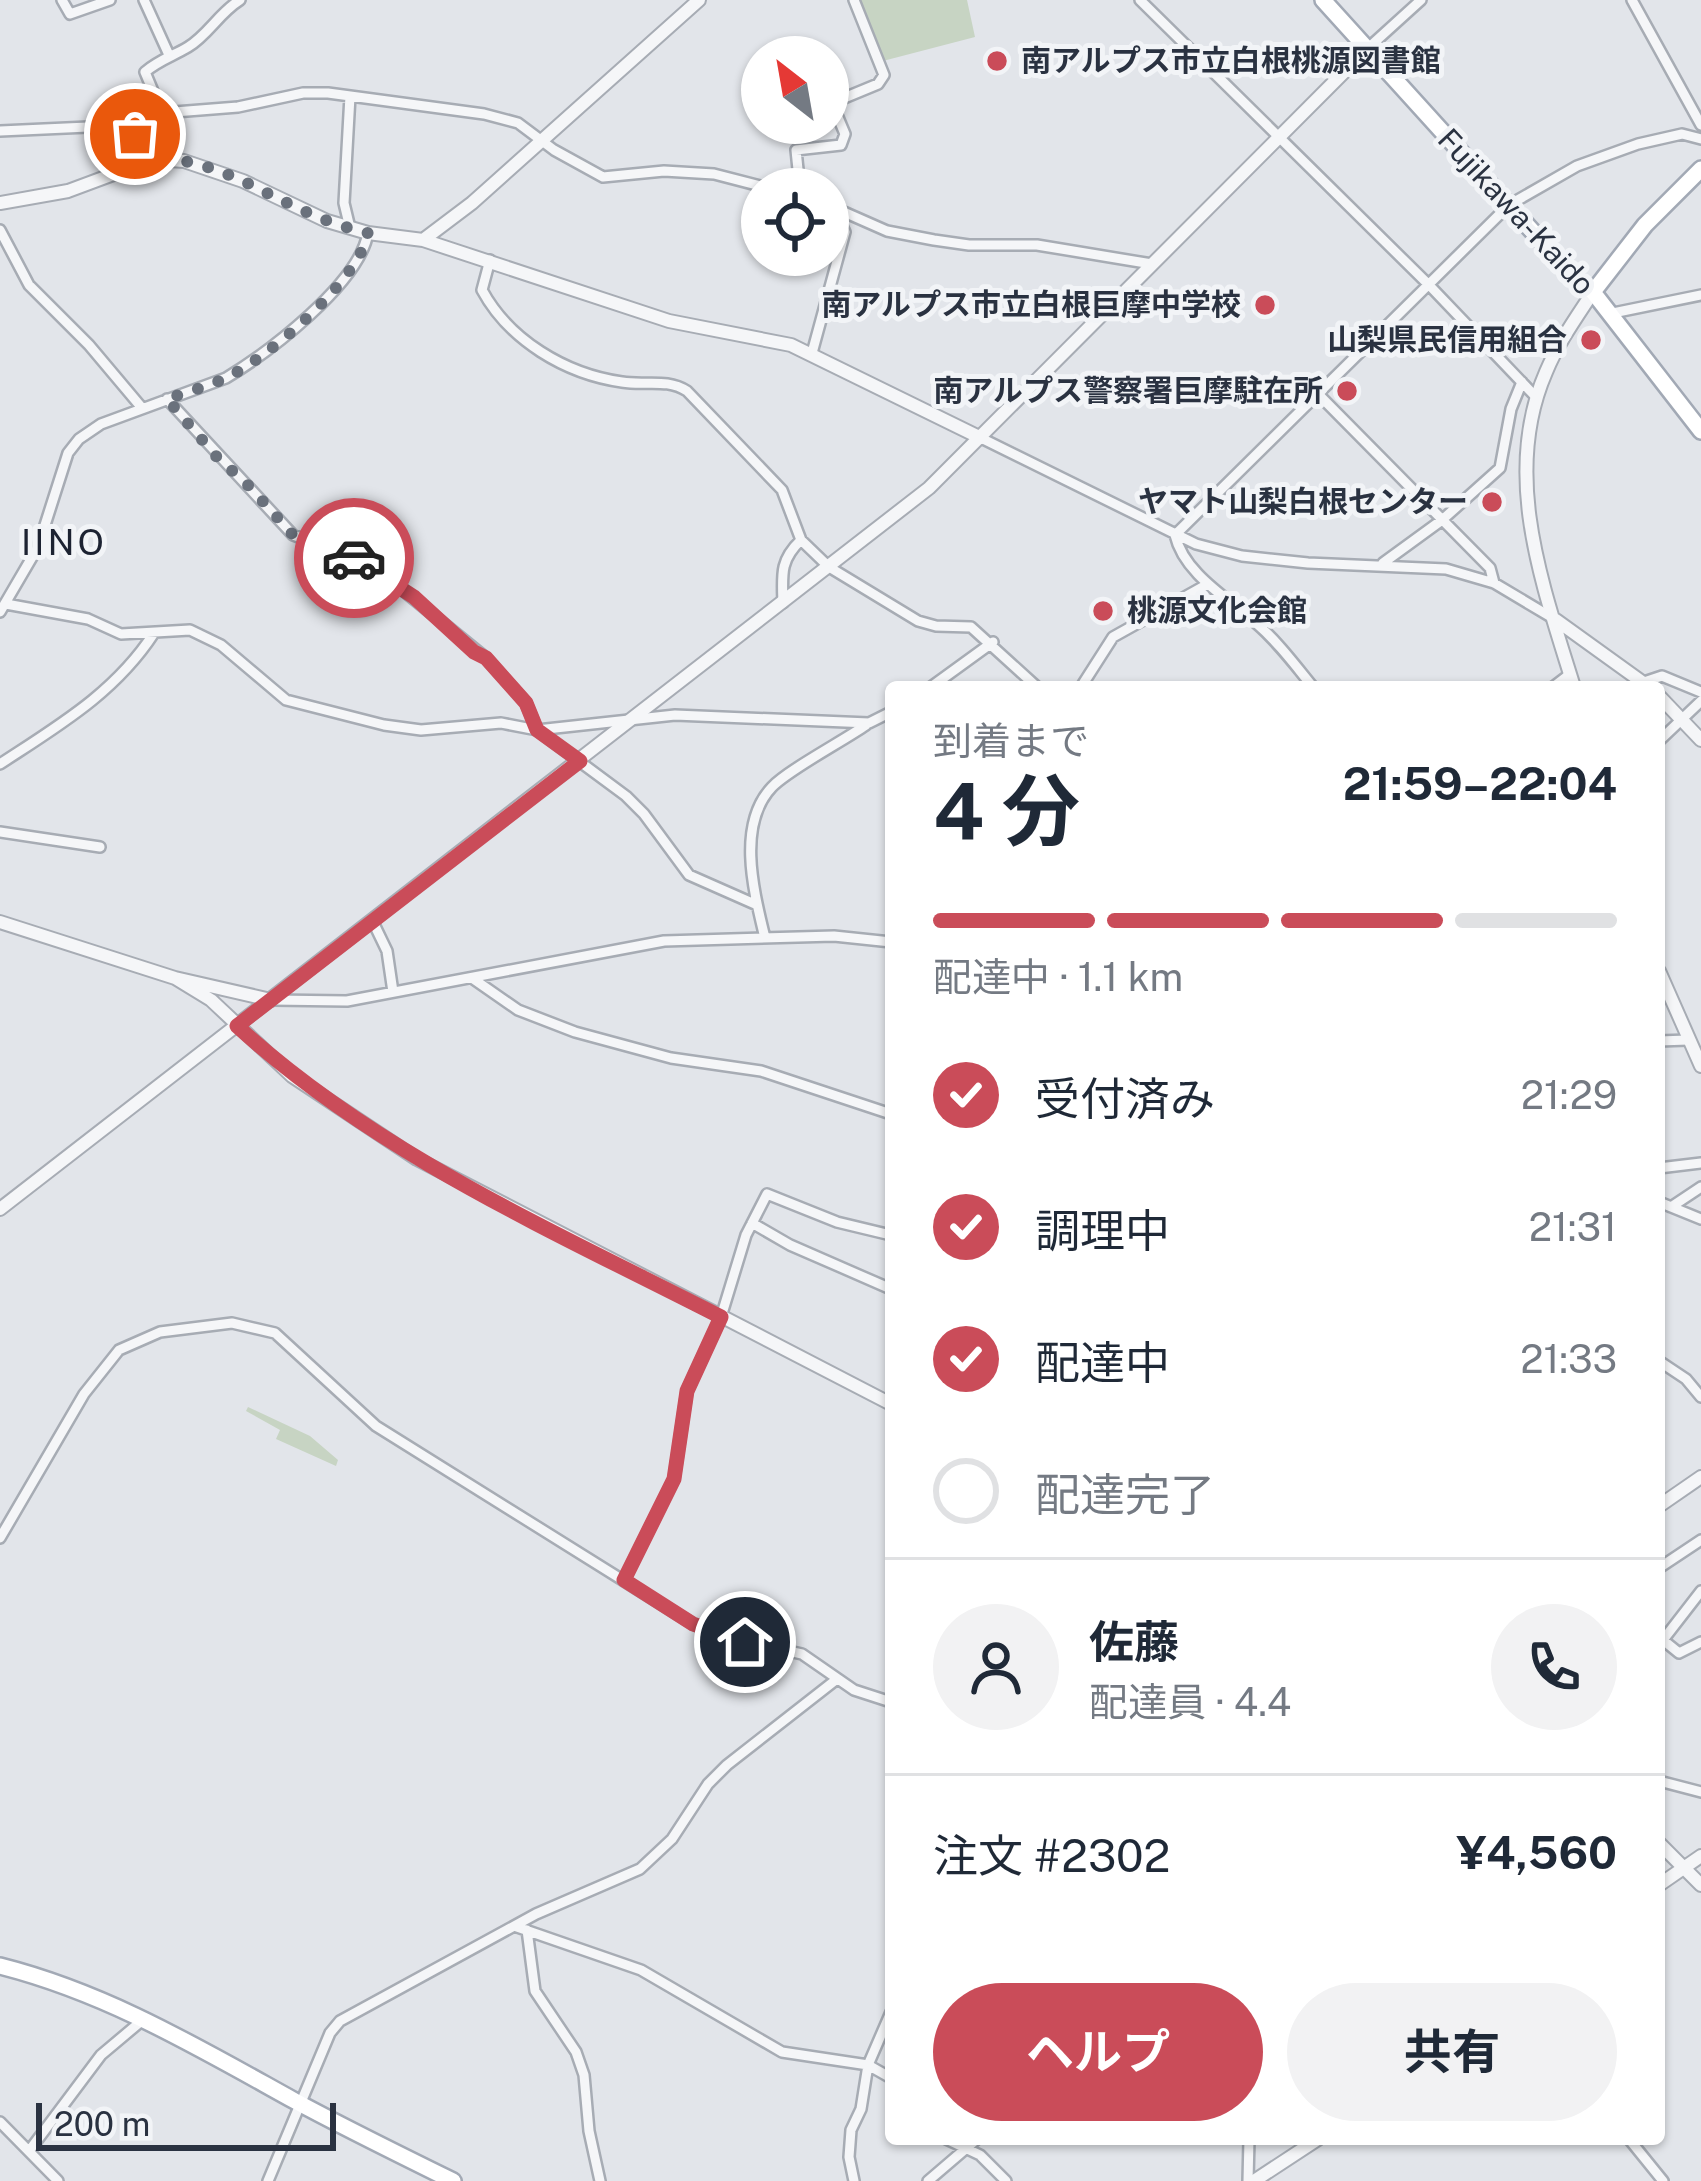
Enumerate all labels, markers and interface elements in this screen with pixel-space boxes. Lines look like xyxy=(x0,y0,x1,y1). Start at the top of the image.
north arrow xyxy=(741,36,849,144)
map controls xyxy=(741,36,849,276)
place label: 南アルプス市立白根桃源図書館 xyxy=(1021,42,1441,78)
marker: 南アルプス市立白根桃源図書館 xyxy=(984,48,1010,74)
pin xyxy=(84,83,186,185)
icon: bag xyxy=(102,101,168,167)
street label: Fujikawa-Kaido xyxy=(1431,121,1603,302)
button: locate xyxy=(741,168,849,276)
place label: 南アルプス市立白根巨摩中学校 xyxy=(821,286,1241,322)
marker: 南アルプス市立白根巨摩中学校 xyxy=(1252,292,1278,318)
place label: 山梨県民信用組合 xyxy=(1327,321,1567,357)
marker: 山梨県民信用組合 xyxy=(1578,327,1604,353)
place label: 南アルプス警察署巨摩駐在所 xyxy=(933,372,1323,408)
marker: 南アルプス警察署巨摩駐在所 xyxy=(1334,378,1360,404)
place label: ヤマト山梨白根センター xyxy=(1138,483,1468,519)
marker: ヤマト山梨白根センター xyxy=(1479,489,1505,515)
courier xyxy=(294,498,414,618)
district label: IINO xyxy=(21,521,107,563)
icon: car xyxy=(321,525,387,591)
place label: 桃源文化会館 xyxy=(1127,592,1307,628)
marker: 桃源文化会館 xyxy=(1090,598,1116,624)
text: 到着まで xyxy=(933,718,1089,764)
text: 21:59–22:04 xyxy=(1343,757,1617,810)
text: 4 分 xyxy=(933,765,1080,857)
text: 配達中 · 1.1 km xyxy=(933,954,1183,1000)
icon: check xyxy=(933,1062,999,1128)
text: 受付済み xyxy=(1035,1072,1215,1125)
text: 21:29 xyxy=(1521,1072,1617,1118)
icon: check xyxy=(933,1194,999,1260)
text: 調理中 xyxy=(1035,1204,1170,1257)
text: 21:31 xyxy=(1529,1204,1617,1250)
icon: check xyxy=(933,1326,999,1392)
text: 配達中 xyxy=(1035,1336,1170,1389)
text: 21:33 xyxy=(1520,1336,1617,1382)
text: 配達完了 xyxy=(1035,1468,1215,1521)
pin xyxy=(694,1591,796,1693)
button: person xyxy=(933,1604,1059,1730)
button: phone xyxy=(1491,1604,1617,1730)
icon: home xyxy=(712,1609,778,1675)
text: 佐藤 xyxy=(1089,1615,1179,1668)
text: 配達員 · 4.4 xyxy=(1089,1679,1291,1725)
text: ¥4,560 xyxy=(1456,1826,1617,1879)
text: 注文 #2302 xyxy=(933,1829,1170,1882)
button: ヘルプ xyxy=(933,1983,1263,2121)
button: 共有 xyxy=(1287,1983,1617,2121)
scale bar xyxy=(36,2097,336,2150)
text: 200 m xyxy=(54,2105,150,2143)

